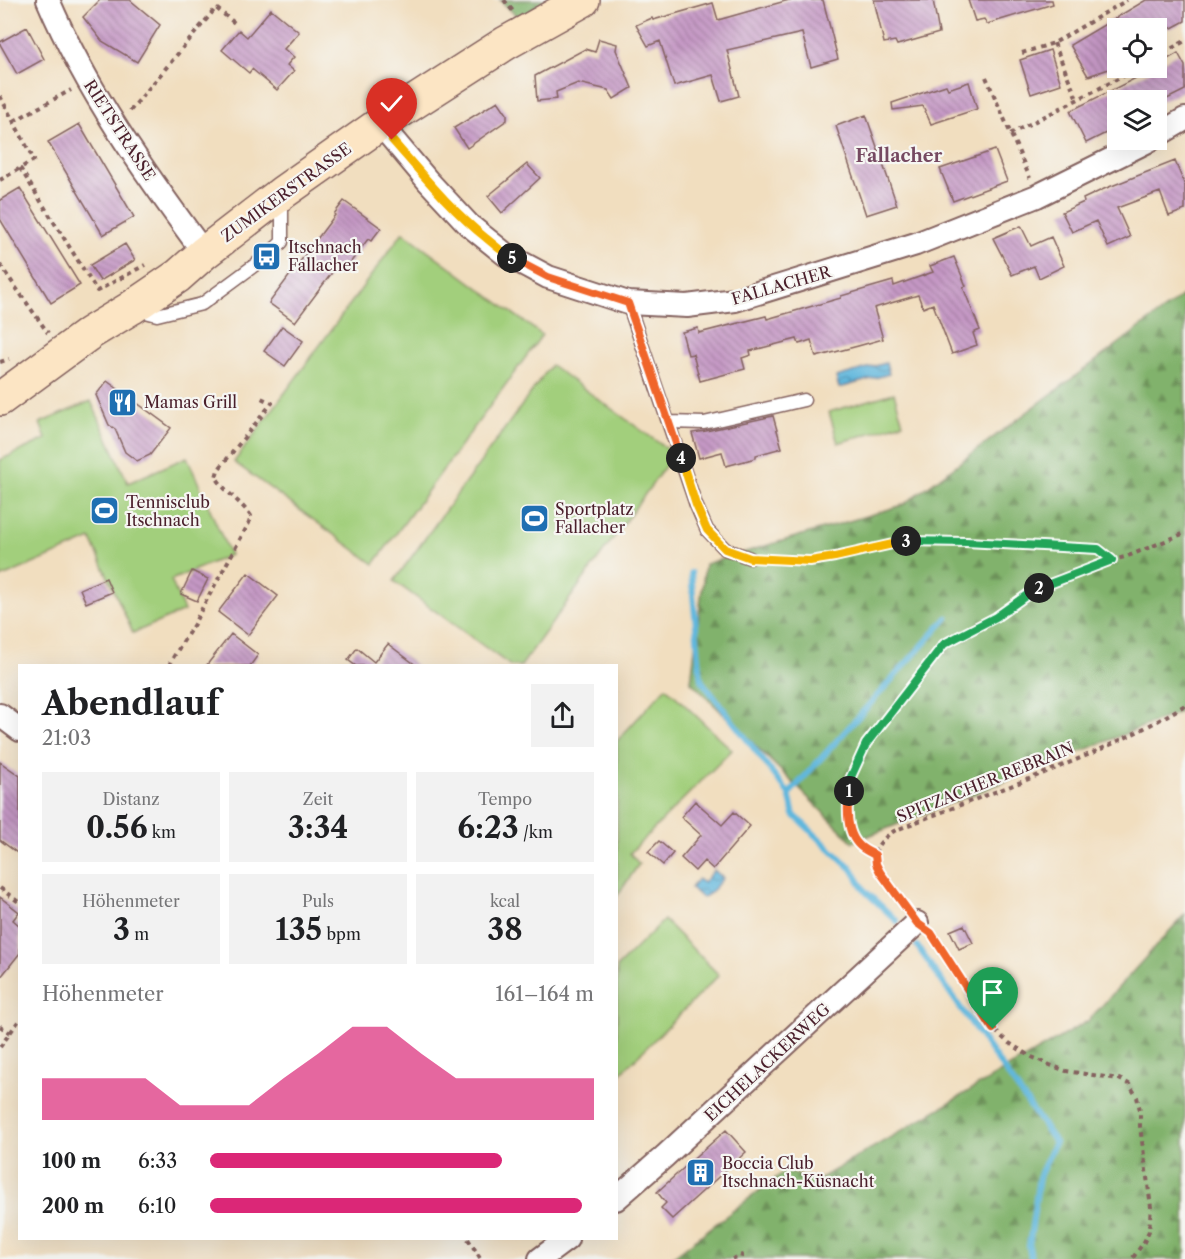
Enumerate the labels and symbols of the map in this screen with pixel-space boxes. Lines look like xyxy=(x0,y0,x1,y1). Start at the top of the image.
street label: RIETSTRASSE xyxy=(80,76,160,184)
pin xyxy=(366,78,417,140)
street label: ZUMIKERSTRASSE xyxy=(217,138,355,246)
district label: Fallacher xyxy=(856,145,943,167)
place label: Itschnach Fallacher xyxy=(288,237,362,275)
bus stop icon: Itschnach Fallacher xyxy=(251,240,283,272)
pin: 5 xyxy=(497,243,527,273)
street label: FALLACHER xyxy=(729,261,834,309)
restaurant icon: Mamas Grill xyxy=(107,386,139,418)
place label: Mamas Grill xyxy=(144,392,237,412)
pin: 4 xyxy=(666,443,696,473)
place label: Tennisclub Itschnach xyxy=(126,492,210,530)
sports icon: Tennisclub Itschnach xyxy=(89,495,121,527)
place label: Sportplatz Fallacher xyxy=(555,499,634,537)
sports icon: Sportplatz Fallacher xyxy=(518,502,550,534)
pin: 3 xyxy=(891,526,921,556)
pin: 2 xyxy=(1024,573,1054,603)
street label: SPITZACHER REBRAIN xyxy=(894,737,1076,827)
pin: 1 xyxy=(834,776,864,806)
pin xyxy=(967,967,1018,1029)
street label: EICHELACKERWEG xyxy=(700,999,834,1125)
place label: Boccia Club Itschnach-Küsnacht xyxy=(722,1153,875,1191)
building icon: Boccia Club Itschnach-Küsnacht xyxy=(685,1156,717,1188)

